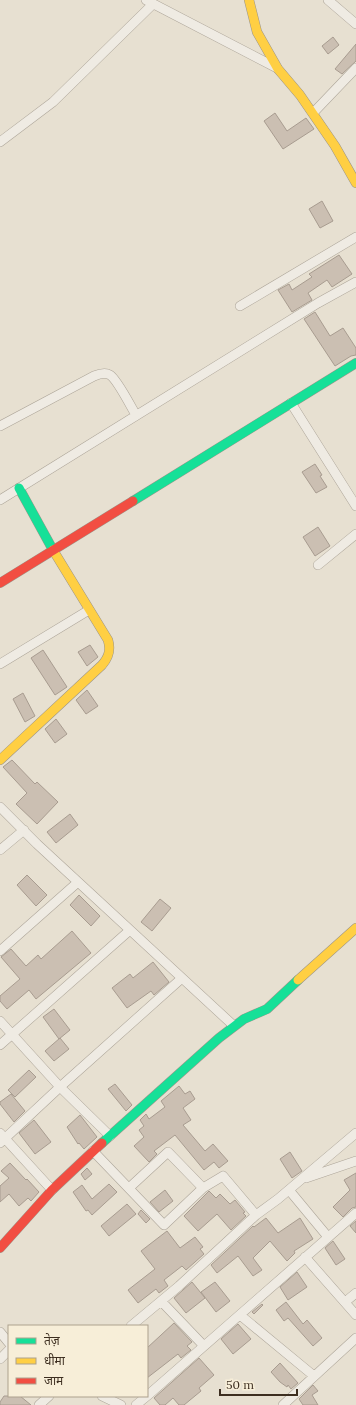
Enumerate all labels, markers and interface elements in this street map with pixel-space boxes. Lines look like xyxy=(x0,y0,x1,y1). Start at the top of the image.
legend xyxy=(8,1325,148,1397)
text: तेज़ xyxy=(44,1333,61,1348)
text: धीमा xyxy=(44,1353,66,1368)
scale bar xyxy=(220,1371,297,1397)
text: जाम xyxy=(44,1373,64,1388)
text: 50 m xyxy=(226,1377,254,1392)

